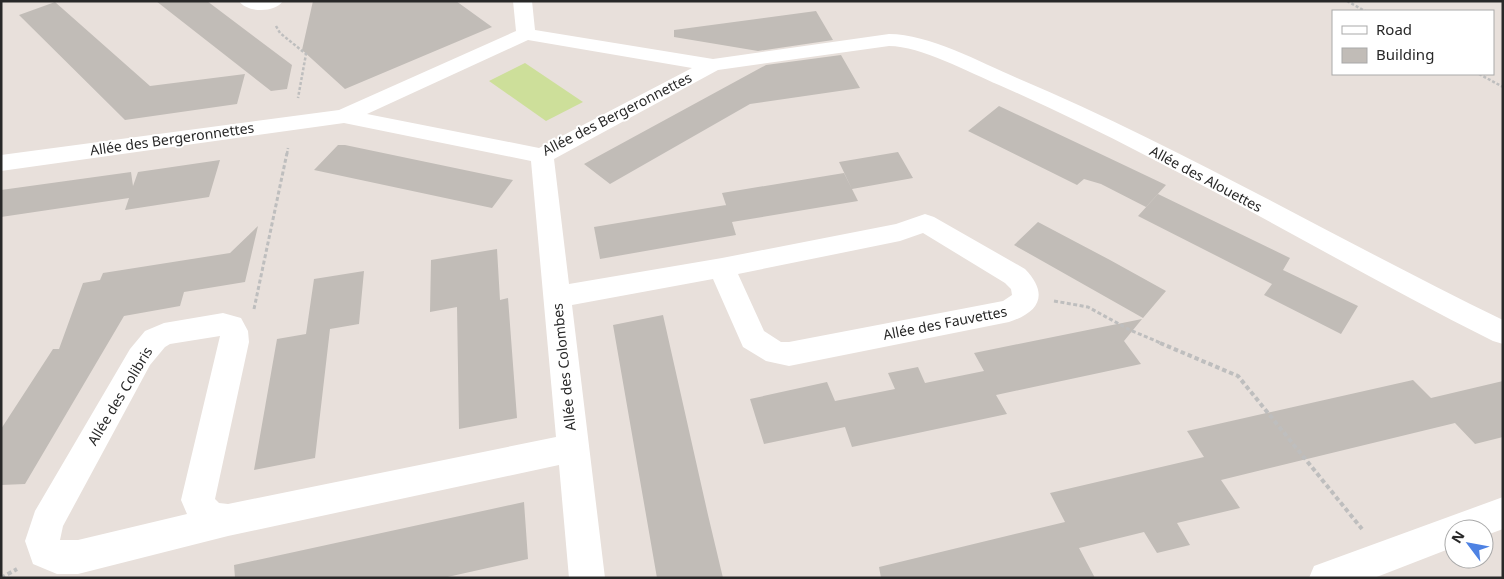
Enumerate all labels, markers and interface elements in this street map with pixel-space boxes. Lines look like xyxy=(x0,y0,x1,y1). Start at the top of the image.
legend xyxy=(1332,10,1494,75)
text: Road xyxy=(1376,19,1412,39)
text: Building xyxy=(1376,44,1434,64)
street label: Allée des Bergeronnettes xyxy=(539,67,695,160)
street label: Allée des Bergeronnettes xyxy=(89,118,255,159)
street label: Allée des Alouettes xyxy=(1147,141,1266,216)
street label: Allée des Fauvettes xyxy=(881,301,1009,344)
street label: Allée des Colombes xyxy=(547,302,580,432)
street label: Allée des Colibris xyxy=(83,343,157,449)
north arrow xyxy=(1444,519,1494,569)
text: N xyxy=(1446,527,1469,547)

